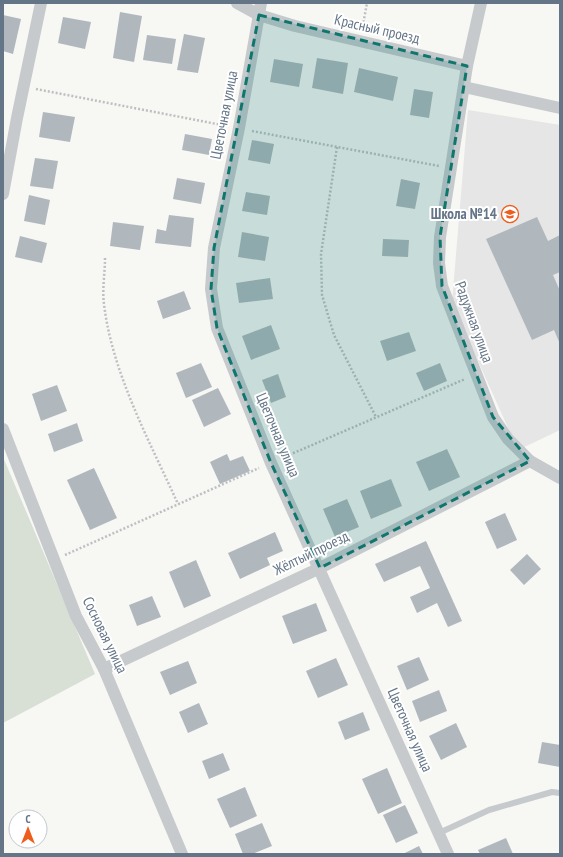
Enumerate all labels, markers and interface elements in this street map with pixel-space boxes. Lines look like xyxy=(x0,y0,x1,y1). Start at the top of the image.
street label: Красный проезд xyxy=(333,9,422,48)
street label: Цветочная улица xyxy=(206,69,241,161)
place label: Школа №14 xyxy=(431,204,497,223)
school or university icon: Школа №14 xyxy=(500,204,520,224)
street label: Радужная улица xyxy=(451,279,498,365)
street label: Цветочная улица xyxy=(252,390,305,480)
street label: Жёлтый проезд xyxy=(269,526,352,579)
street label: Сосновая улица xyxy=(79,593,132,676)
street label: Цветочная улица xyxy=(384,685,437,775)
north arrow xyxy=(8,809,48,849)
text: С xyxy=(25,812,31,826)

